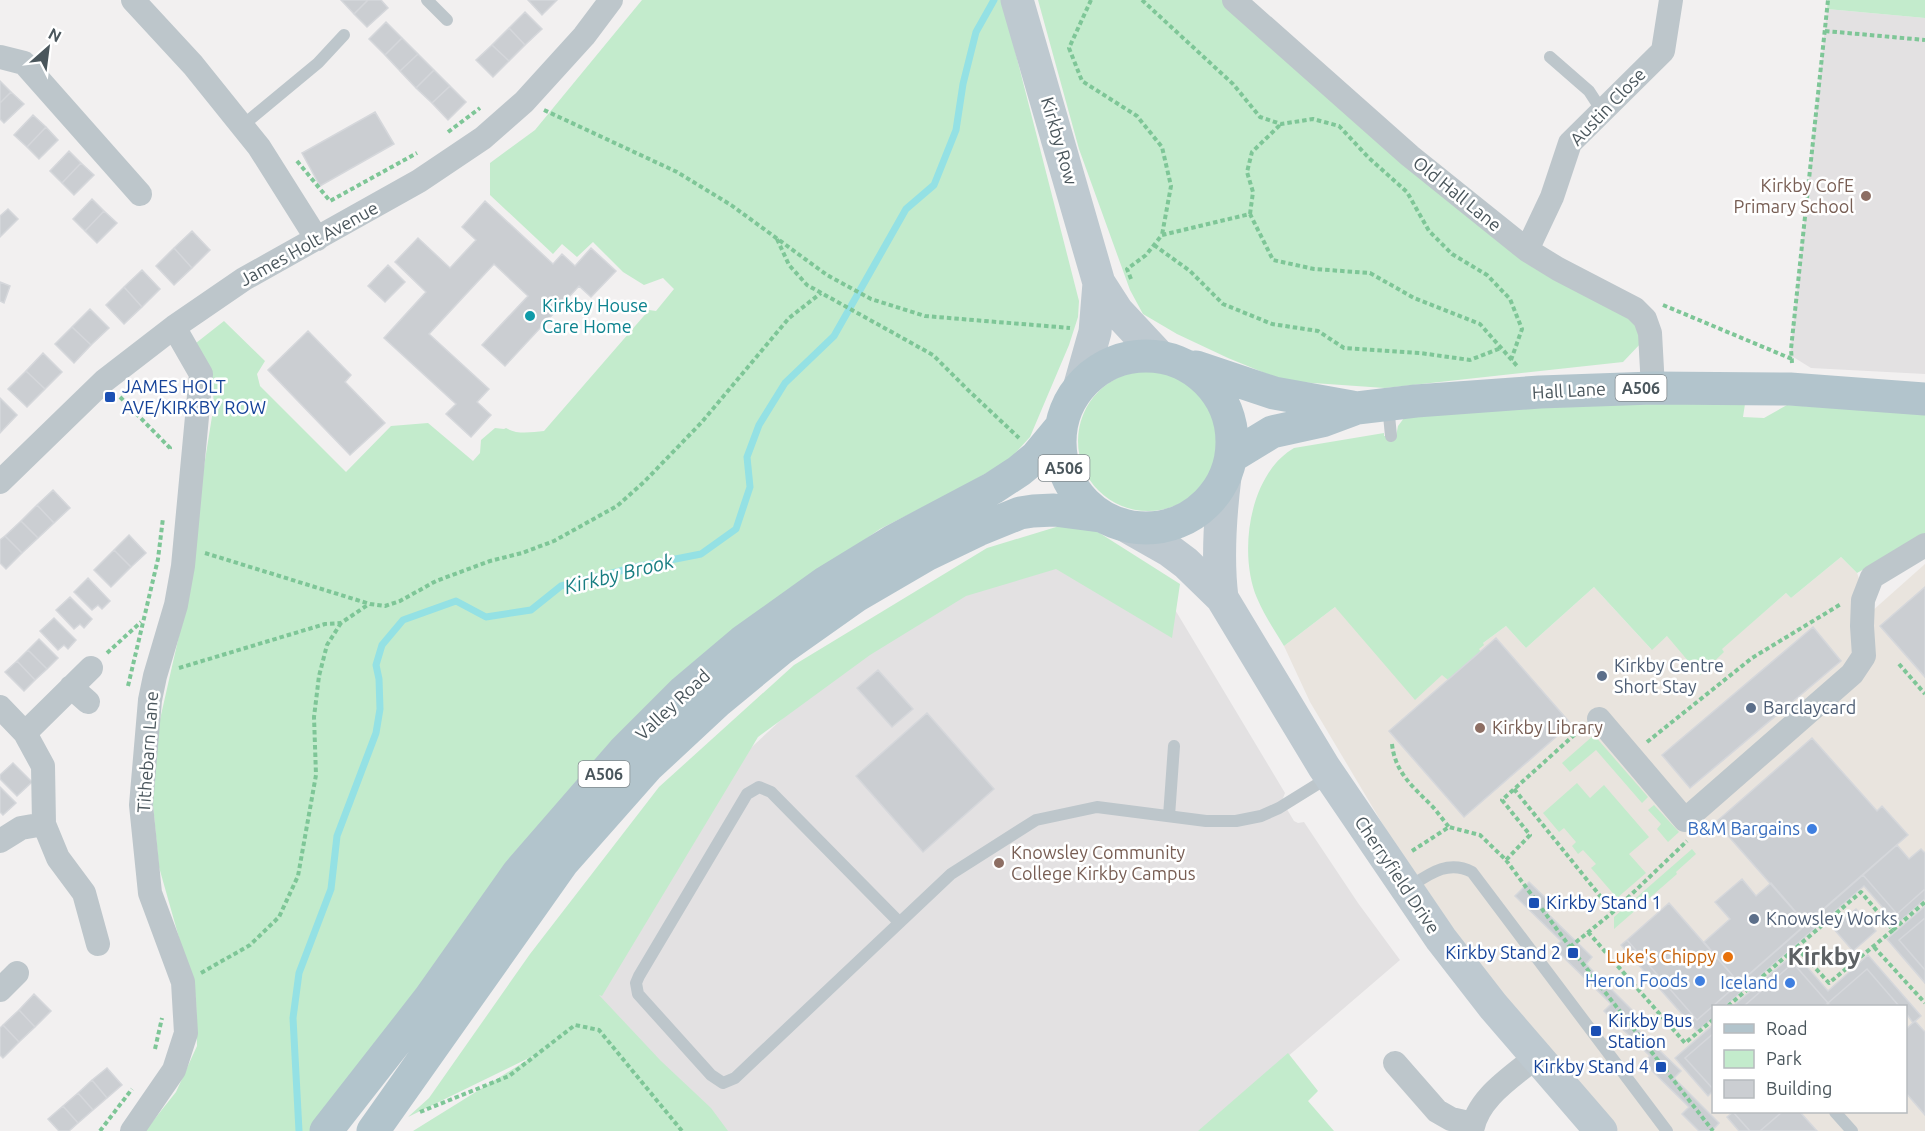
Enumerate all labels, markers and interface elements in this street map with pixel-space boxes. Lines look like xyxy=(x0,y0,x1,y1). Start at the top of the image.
north arrow xyxy=(18,18,78,78)
text: N xyxy=(46,24,65,46)
street label: Austin Close xyxy=(1565,64,1649,149)
street label: Kirkby Row xyxy=(1038,94,1082,187)
street label: Old Hall Lane xyxy=(1410,152,1506,235)
place label: Kirkby CofE Primary School xyxy=(1733,175,1854,216)
marker: Kirkby CofE Primary School xyxy=(1859,189,1873,203)
street label: James Holt Avenue xyxy=(236,197,381,289)
place label: Kirkby House Care Home xyxy=(542,295,648,336)
marker: Kirkby House Care Home xyxy=(523,309,537,323)
road number: A506 xyxy=(1616,375,1666,401)
place label: JAMES HOLT AVE/KIRKBY ROW xyxy=(122,376,267,417)
street label: Hall Lane xyxy=(1531,378,1606,402)
marker: JAMES HOLT AVE/KIRKBY ROW xyxy=(103,390,117,404)
road number: A506 xyxy=(1038,455,1090,481)
water label: Kirkby Brook xyxy=(562,549,677,598)
place label: Kirkby Centre Short Stay xyxy=(1614,655,1724,696)
street label: Valley Road xyxy=(631,665,714,744)
marker: Kirkby Centre Short Stay xyxy=(1595,669,1609,683)
street label: Tithebarn Lane xyxy=(133,691,161,813)
place label: Barclaycard xyxy=(1763,697,1856,717)
marker: Barclaycard xyxy=(1744,701,1758,715)
place label: Kirkby Library xyxy=(1492,717,1603,737)
marker: Kirkby Library xyxy=(1473,721,1487,735)
road number: A506 xyxy=(578,761,630,787)
street label: Cherryfield Drive xyxy=(1351,812,1444,937)
place label: B&M Bargains xyxy=(1687,818,1800,838)
marker: B&M Bargains xyxy=(1805,822,1819,836)
place label: Knowsley Community College Kirkby Campus xyxy=(1011,842,1196,883)
marker: Knowsley Community College Kirkby Campus xyxy=(992,856,1006,870)
place label: Kirkby Stand 1 xyxy=(1546,892,1662,912)
marker: Kirkby Stand 1 xyxy=(1527,896,1541,910)
place label: Knowsley Works xyxy=(1766,908,1898,928)
marker: Knowsley Works xyxy=(1747,912,1761,926)
place label: Kirkby Stand 2 xyxy=(1445,942,1561,962)
district label: Kirkby xyxy=(1787,943,1861,970)
marker: Kirkby Stand 2 xyxy=(1566,946,1580,960)
place label: Luke's Chippy xyxy=(1606,946,1716,966)
marker: Luke's Chippy xyxy=(1721,950,1735,964)
place label: Heron Foods xyxy=(1585,970,1688,990)
place label: Iceland xyxy=(1720,972,1778,992)
marker: Heron Foods xyxy=(1693,974,1707,988)
marker: Iceland xyxy=(1783,976,1797,990)
legend xyxy=(1712,1005,1907,1113)
place label: Kirkby Bus Station xyxy=(1608,1010,1693,1051)
text: Road xyxy=(1766,1018,1808,1038)
marker: Kirkby Bus Station xyxy=(1589,1024,1603,1038)
text: Park xyxy=(1766,1048,1802,1068)
place label: Kirkby Stand 4 xyxy=(1533,1056,1649,1076)
marker: Kirkby Stand 4 xyxy=(1654,1060,1668,1074)
text: Building xyxy=(1766,1078,1832,1098)

